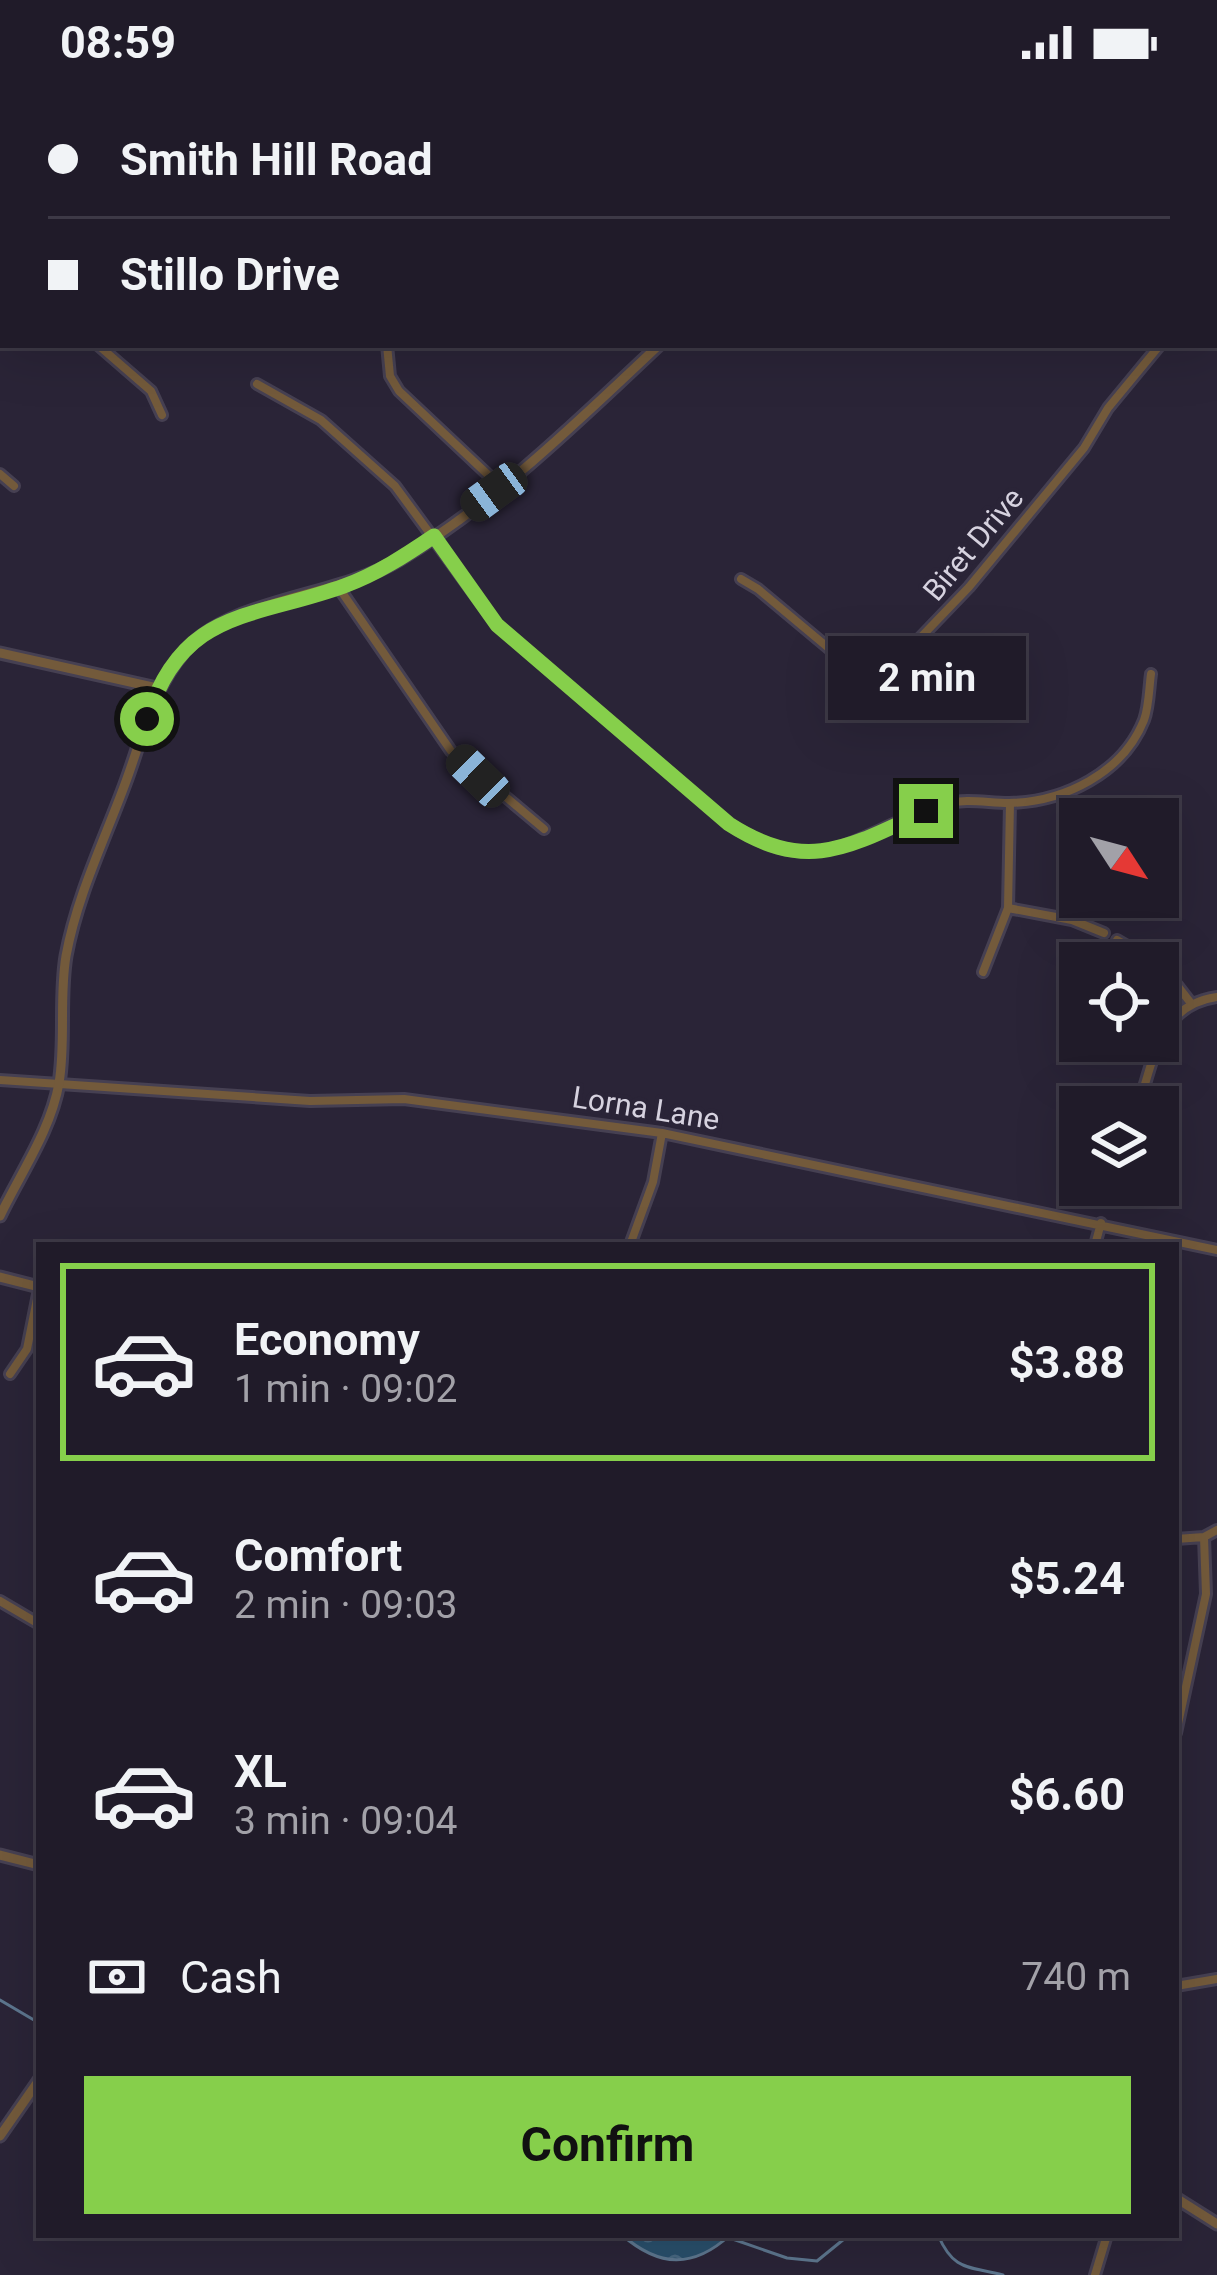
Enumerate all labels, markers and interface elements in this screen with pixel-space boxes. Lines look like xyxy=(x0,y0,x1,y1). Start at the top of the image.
text: 08:59 xyxy=(60,16,176,69)
text: Smith Hill Road xyxy=(120,133,433,186)
text: Stillo Drive xyxy=(120,248,340,301)
car xyxy=(454,456,534,528)
street label: Biret Drive xyxy=(916,480,1030,608)
callout: 2 min xyxy=(827,637,1025,721)
text: 2 min xyxy=(878,655,976,701)
route start xyxy=(120,692,174,746)
car xyxy=(440,738,516,814)
route end xyxy=(899,784,953,838)
north arrow xyxy=(1059,798,1179,918)
map controls xyxy=(1059,798,1179,1206)
button: locate xyxy=(1059,942,1179,1062)
street label: Lorna Lane xyxy=(570,1079,722,1137)
button: layers xyxy=(1059,1086,1179,1206)
icon: car xyxy=(90,1308,198,1416)
text: Economy xyxy=(234,1313,420,1366)
text: $3.88 xyxy=(1009,1336,1125,1389)
text: 1 min · 09:02 xyxy=(234,1366,457,1412)
icon: car xyxy=(90,1524,198,1632)
text: Comfort xyxy=(234,1529,402,1582)
text: $5.24 xyxy=(1009,1552,1125,1605)
text: 2 min · 09:03 xyxy=(234,1582,457,1628)
icon: car xyxy=(90,1740,198,1848)
text: XL xyxy=(234,1745,287,1798)
text: $6.60 xyxy=(1009,1768,1125,1821)
text: 3 min · 09:04 xyxy=(234,1798,457,1844)
icon: cash xyxy=(84,1944,150,2010)
text: Cash xyxy=(180,1951,282,2004)
text: 740 m xyxy=(1021,1954,1131,2000)
button: Confirm xyxy=(84,2076,1131,2214)

